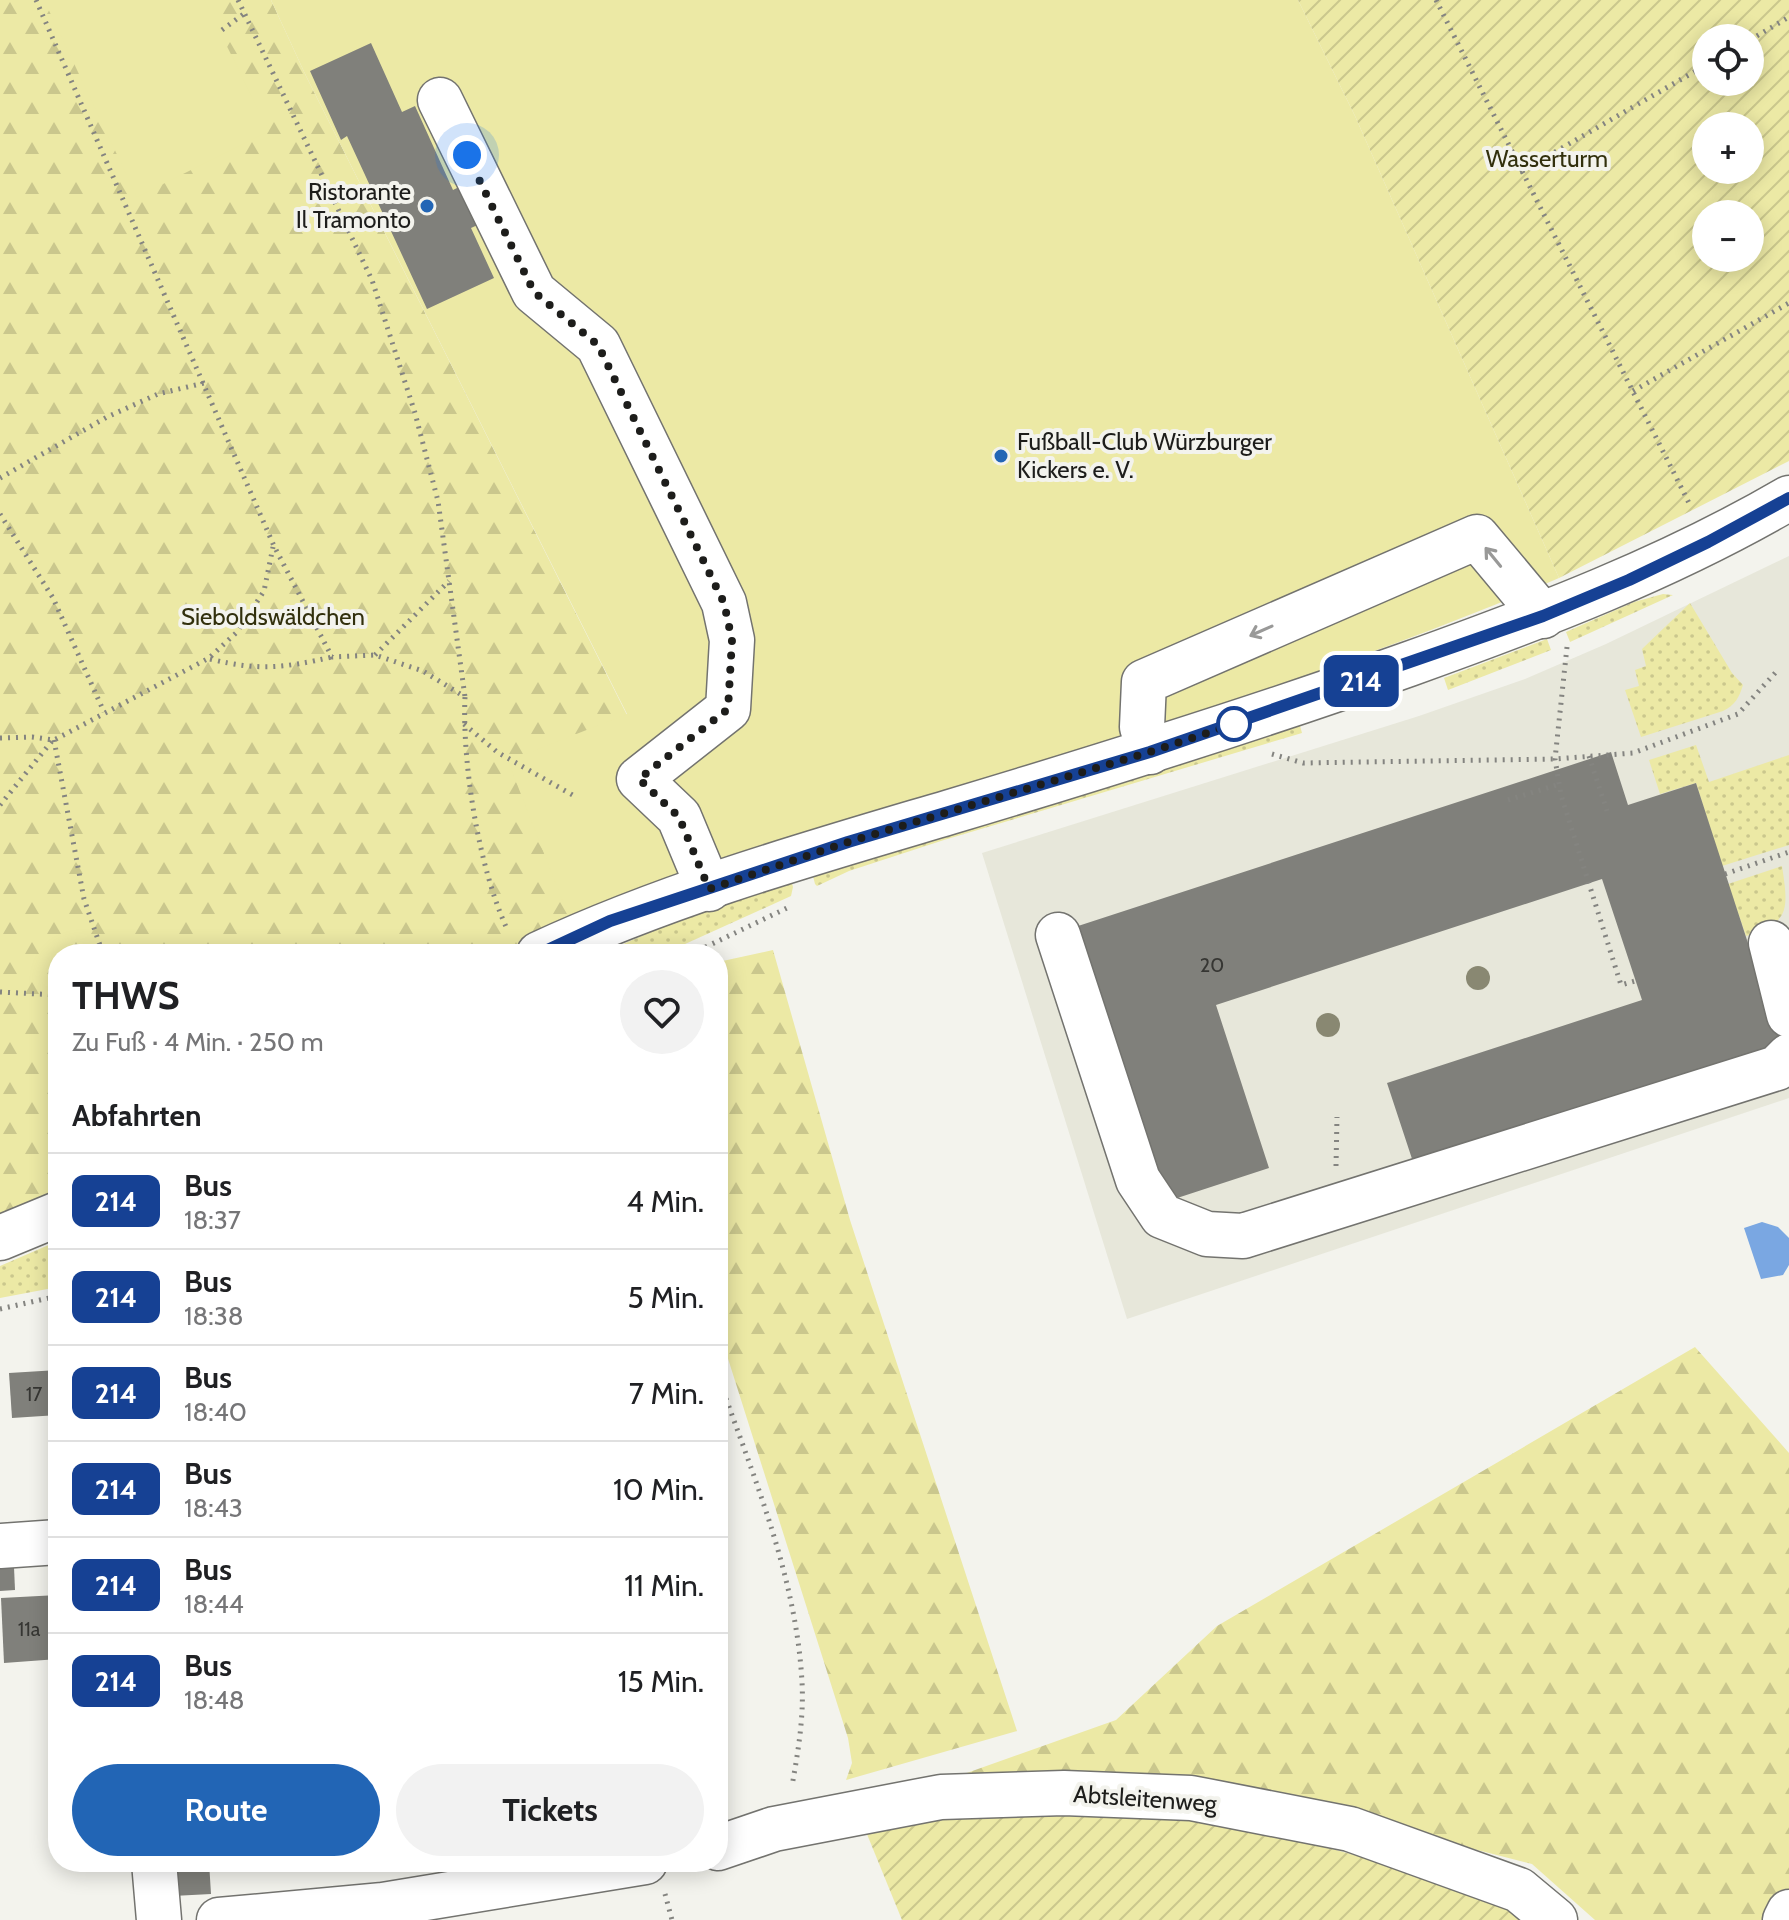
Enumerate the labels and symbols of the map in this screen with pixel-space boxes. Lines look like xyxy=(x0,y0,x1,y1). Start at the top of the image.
your location xyxy=(447,135,487,175)
park label: Wasserturm xyxy=(1486,144,1608,173)
place label: Ristorante Il Tramonto xyxy=(296,177,411,234)
marker: Ristorante Il Tramonto xyxy=(418,197,436,215)
place label: Fußball-Club Würzburger Kickers e. V. xyxy=(1017,427,1272,484)
marker: Fußball-Club Würzburger Kickers e. V. xyxy=(992,447,1010,465)
one-way arrow xyxy=(1484,546,1502,567)
park label: Sieboldswäldchen xyxy=(181,602,365,631)
one-way arrow xyxy=(1250,624,1274,639)
line badge: 214 xyxy=(1315,655,1407,707)
unlabelled marker xyxy=(1217,707,1251,741)
house number: 20 xyxy=(1200,953,1224,977)
house number: 17 xyxy=(26,1382,42,1406)
house number: 11a xyxy=(18,1617,41,1641)
street label: Abtsleitenweg xyxy=(1072,1779,1219,1818)

